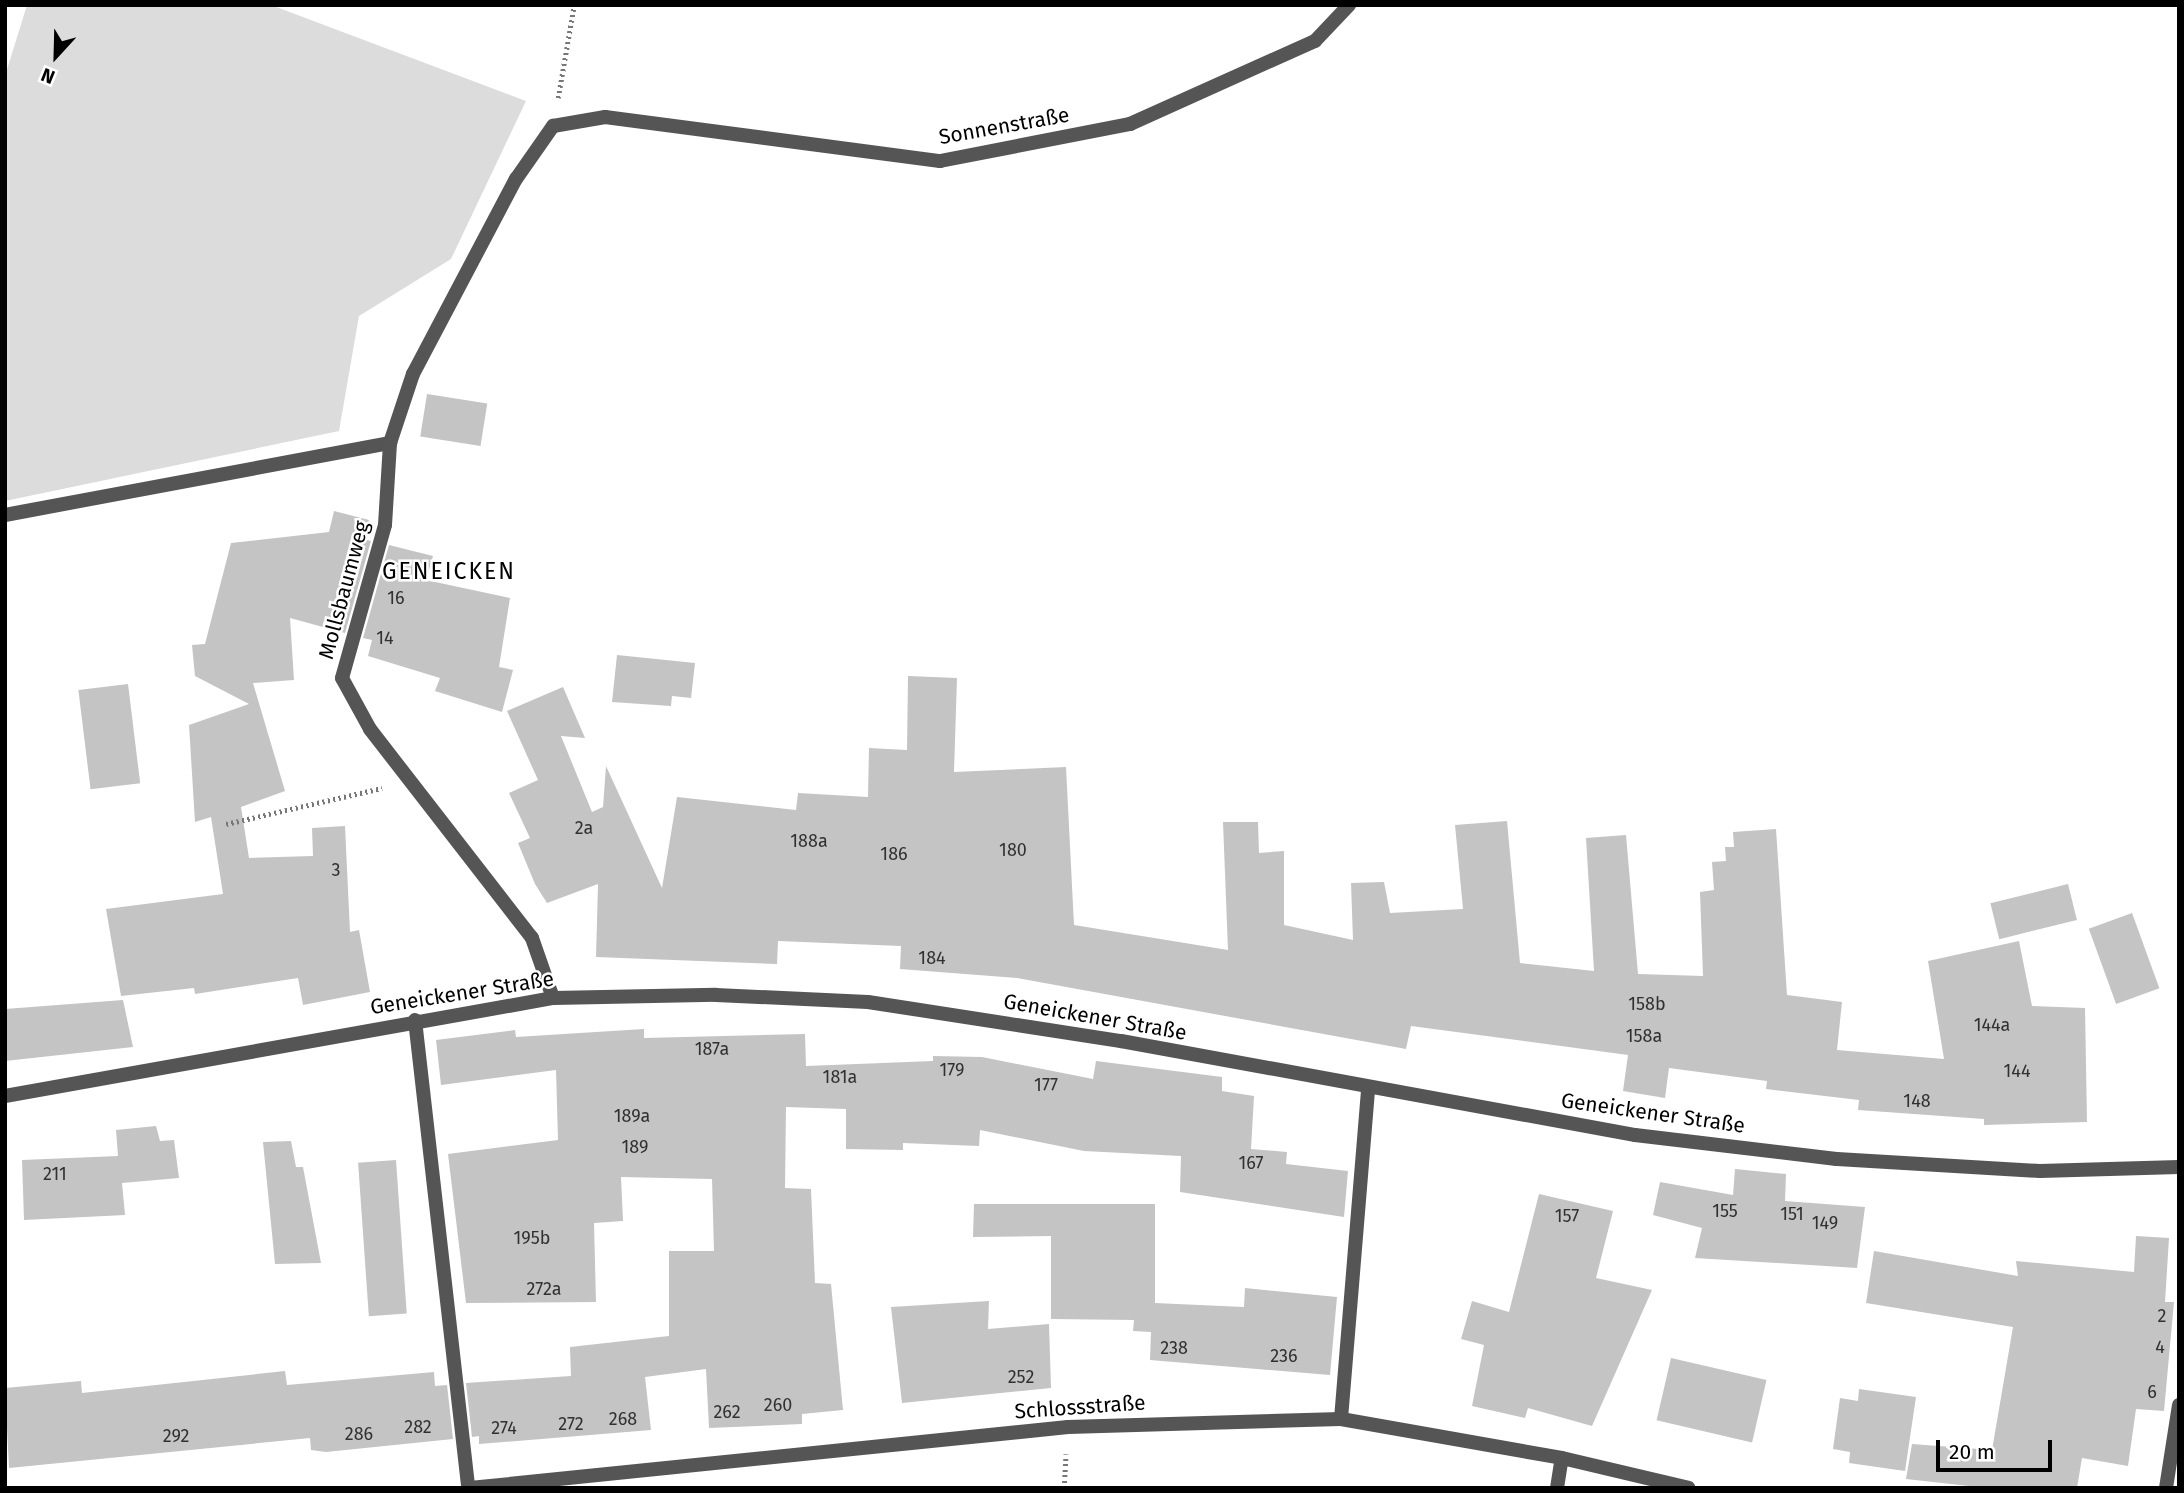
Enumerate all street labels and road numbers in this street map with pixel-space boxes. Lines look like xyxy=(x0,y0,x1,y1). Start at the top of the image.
street label: Sonnenstraße xyxy=(937,102,1071,150)
street label: Mollsbaumweg xyxy=(313,518,375,662)
street label: Geneickener Straße xyxy=(368,966,556,1020)
street label: Geneickener Straße xyxy=(1001,988,1189,1046)
street label: Geneickener Straße xyxy=(1559,1088,1747,1138)
street label: Schlossstraße xyxy=(1014,1390,1146,1424)

